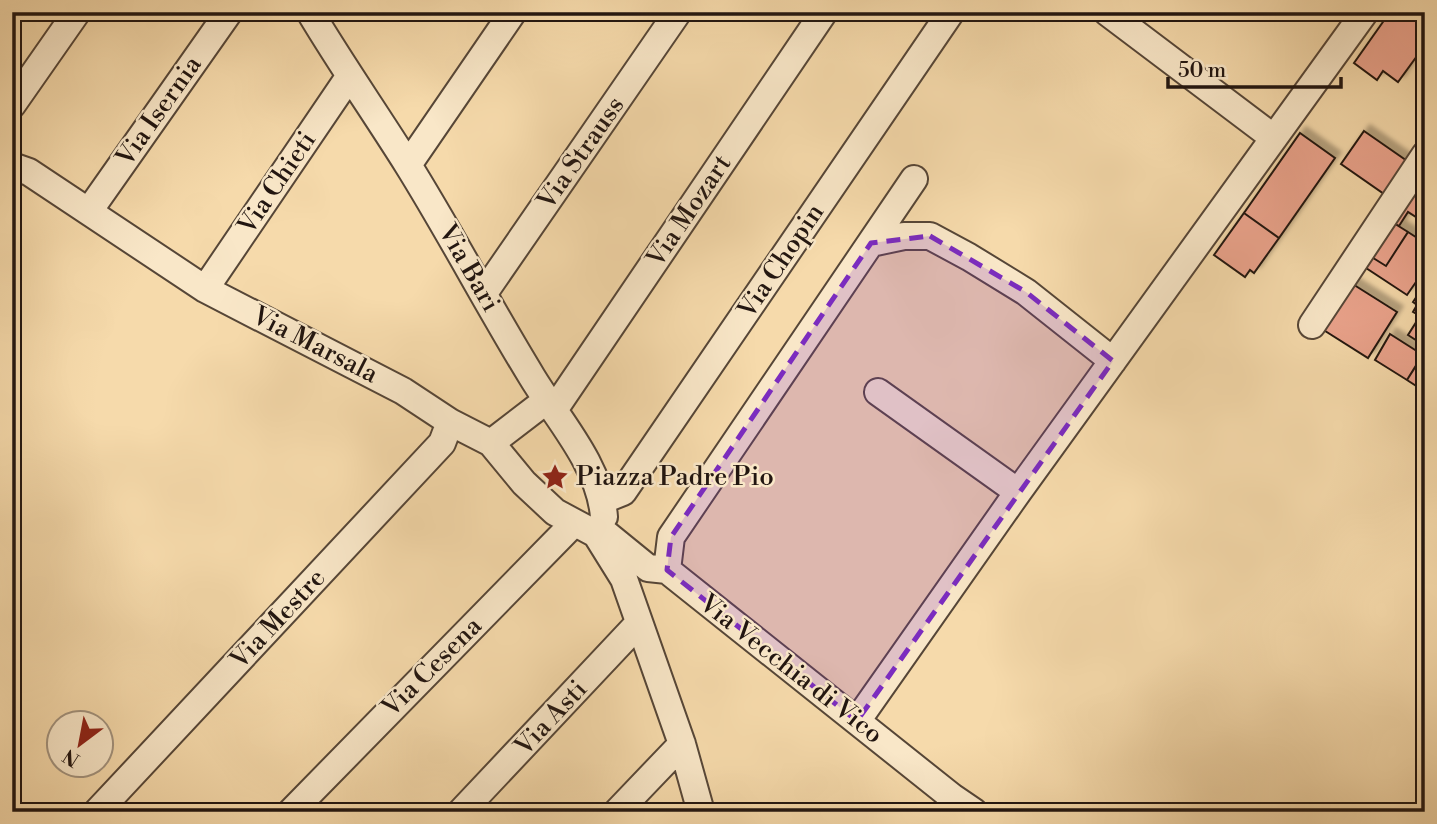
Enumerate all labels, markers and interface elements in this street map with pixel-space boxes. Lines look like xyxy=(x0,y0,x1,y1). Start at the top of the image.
scale bar xyxy=(1168,46,1341,90)
street label: Via Isernia xyxy=(109,49,209,173)
text: 50 m xyxy=(1178,58,1226,84)
street label: Via Strauss xyxy=(530,90,631,216)
street label: Via Chieti xyxy=(230,126,323,241)
street label: Via Mozart xyxy=(639,149,738,274)
street label: Via Chopin xyxy=(730,198,831,325)
street label: Via Bari xyxy=(431,218,507,318)
street label: Via Marsala xyxy=(246,299,384,391)
place label: Piazza Padre Pio xyxy=(576,461,774,493)
place icon: Piazza Padre Pio xyxy=(540,462,570,492)
street label: Via Mestre xyxy=(223,562,332,676)
street label: Via Vecchia di Vico xyxy=(692,587,889,751)
street label: Via Cesena xyxy=(375,610,489,724)
street label: Via Asti xyxy=(507,674,594,763)
north arrow xyxy=(46,708,116,778)
text: N xyxy=(59,743,84,772)

